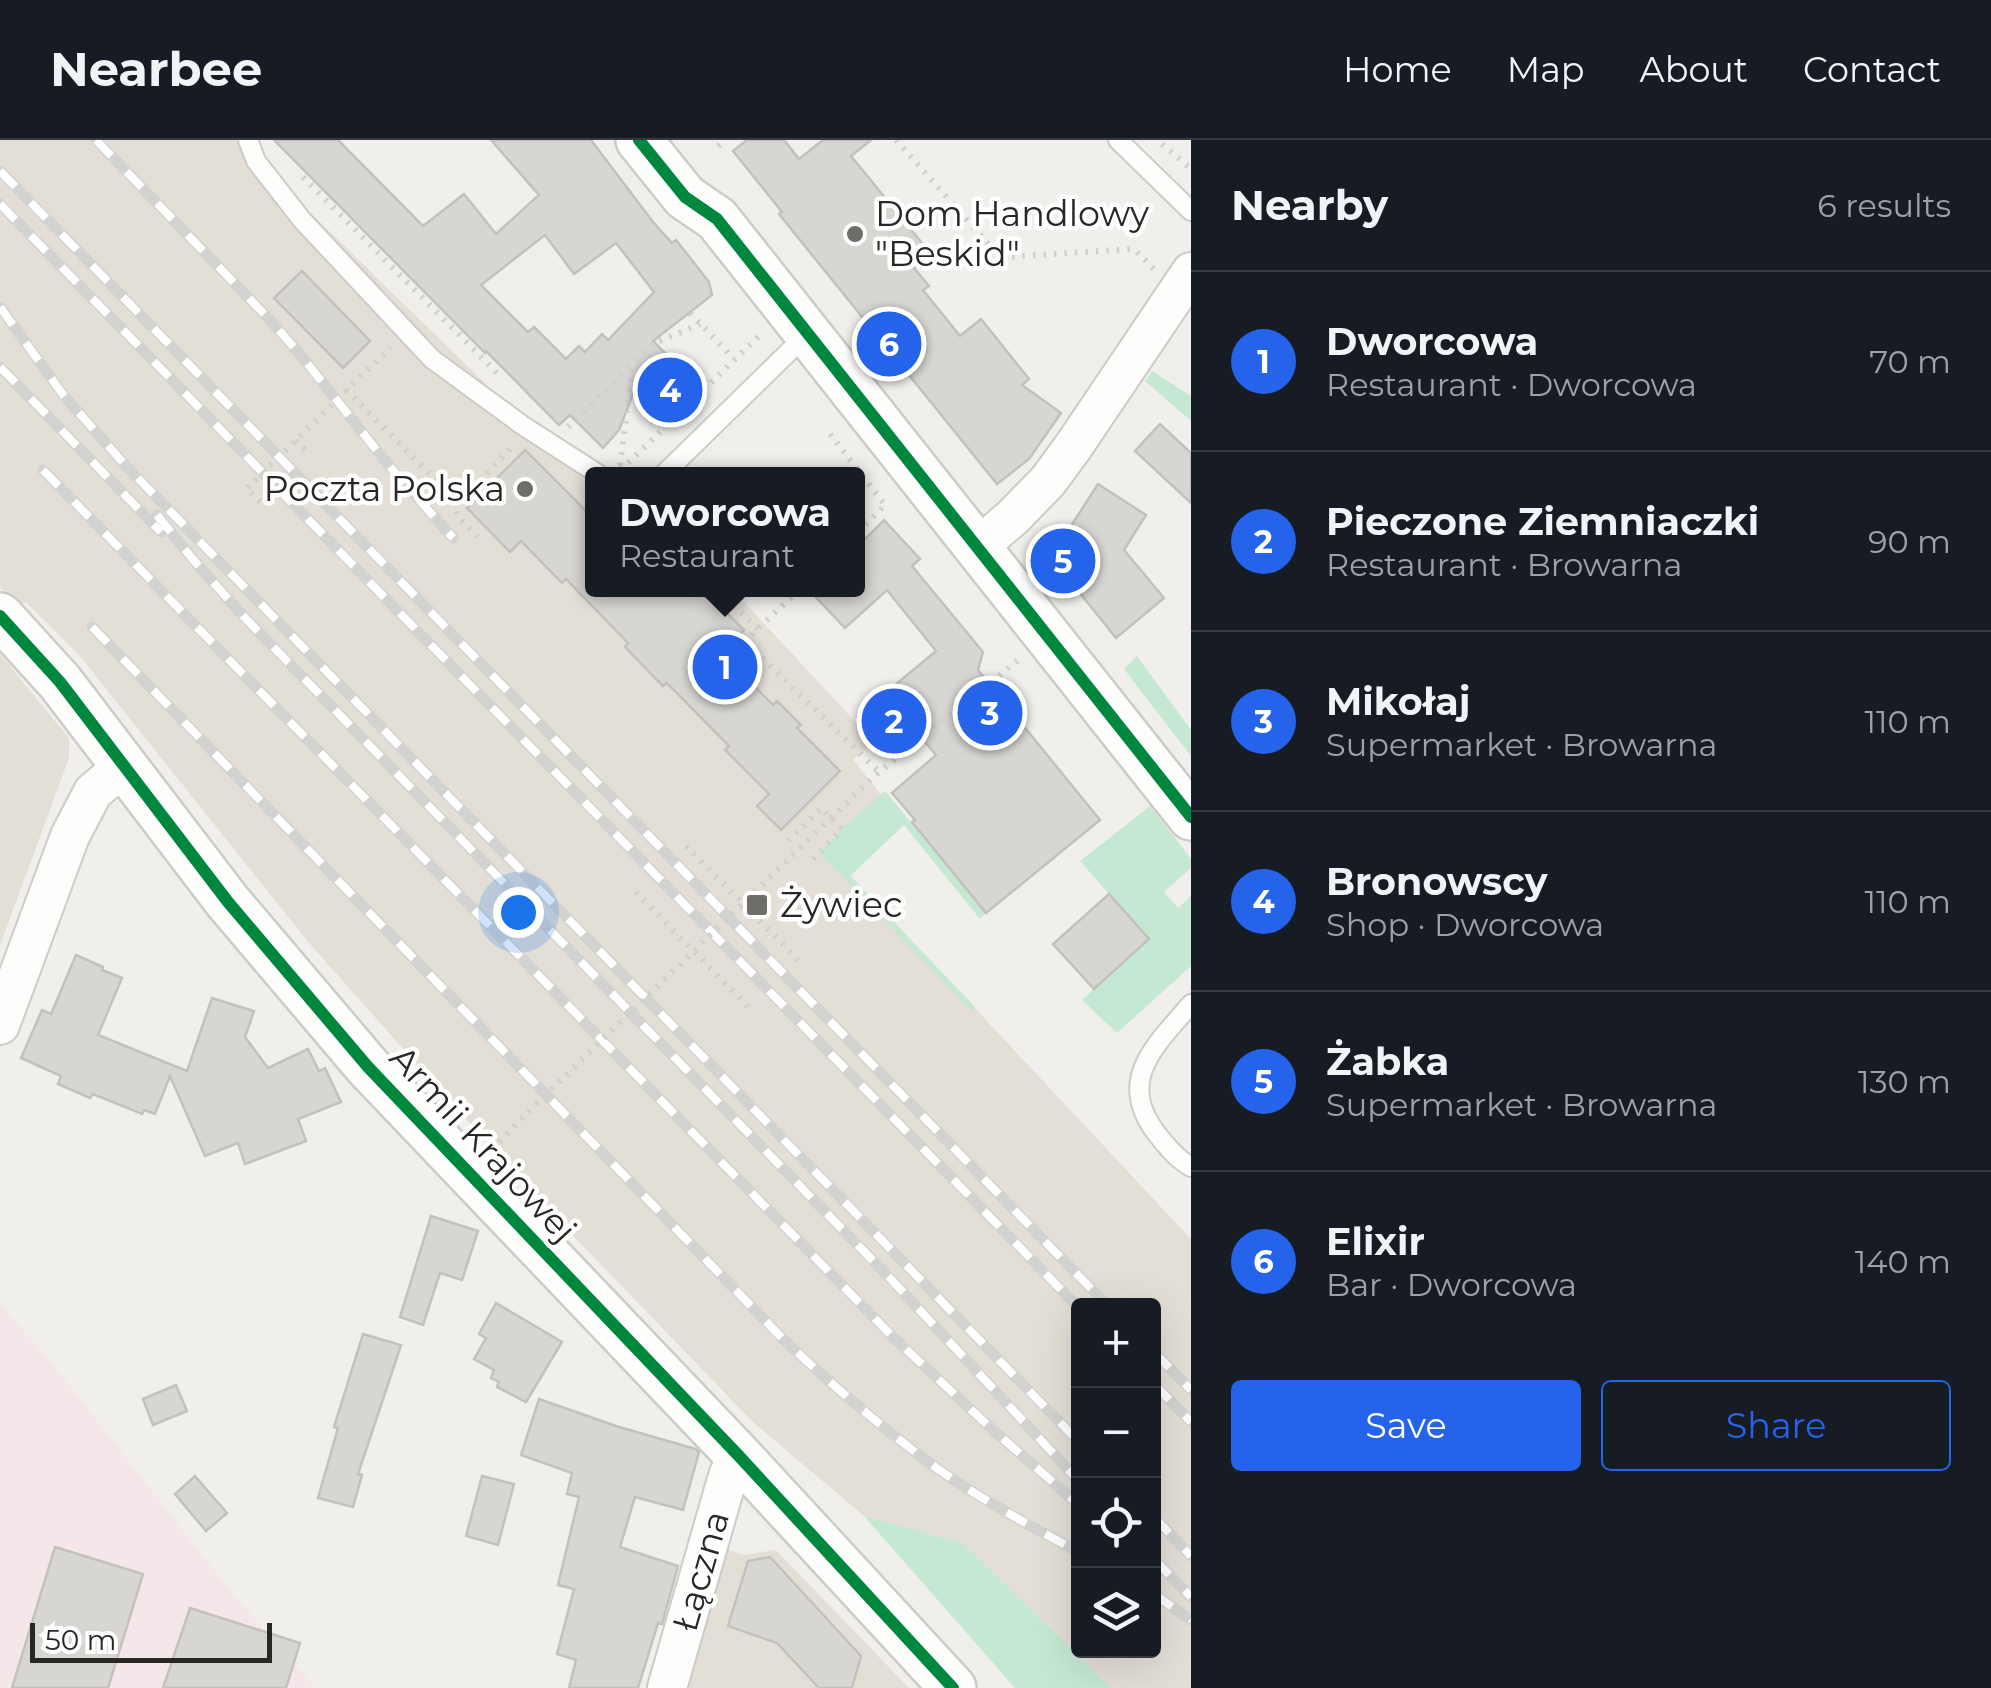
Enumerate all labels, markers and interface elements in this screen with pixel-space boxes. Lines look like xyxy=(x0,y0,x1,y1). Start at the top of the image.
text: Nearbee xyxy=(50,40,262,98)
text: Home xyxy=(1343,48,1452,91)
text: Map xyxy=(1507,48,1585,91)
text: About xyxy=(1640,48,1748,91)
text: Contact xyxy=(1803,48,1941,91)
text: Nearby xyxy=(1231,179,1388,231)
text: 6 results xyxy=(1817,186,1951,225)
place label: Dom Handlowy "Beskid" xyxy=(875,192,1149,275)
marker: Dom Handlowy "Beskid" xyxy=(844,223,866,245)
pin: 6 xyxy=(856,306,922,382)
text: Dworcowa xyxy=(1326,318,1538,365)
text: 1 xyxy=(1257,342,1270,381)
text: 70 m xyxy=(1869,342,1951,381)
pin: 4 xyxy=(638,352,702,428)
text: Restaurant · Dworcowa xyxy=(1326,365,1697,404)
place label: Poczta Polska xyxy=(263,467,505,510)
popup xyxy=(585,467,865,597)
marker: Poczta Polska xyxy=(514,478,536,500)
text: Dworcowa xyxy=(619,489,831,536)
text: Pieczone Ziemniaczki xyxy=(1326,498,1759,545)
text: 2 xyxy=(1254,522,1273,561)
text: 90 m xyxy=(1868,522,1951,561)
pin: 5 xyxy=(1030,524,1096,598)
text: Restaurant xyxy=(619,536,795,575)
text: Restaurant · Browarna xyxy=(1326,545,1682,584)
pin: 1 xyxy=(692,630,758,704)
pin: 3 xyxy=(958,676,1022,750)
text: Mikołaj xyxy=(1326,678,1470,725)
pin: 2 xyxy=(862,684,926,758)
text: 3 xyxy=(1254,702,1273,741)
text: 110 m xyxy=(1864,702,1951,741)
text: Supermarket · Browarna xyxy=(1326,725,1717,764)
text: Bronowscy xyxy=(1326,858,1547,905)
text: 4 xyxy=(1252,882,1275,921)
text: 110 m xyxy=(1864,882,1951,921)
place label: Żywiec xyxy=(780,883,903,926)
your location xyxy=(493,887,544,938)
marker: Żywiec xyxy=(744,892,770,918)
text: Shop · Dworcowa xyxy=(1326,905,1604,944)
street label: Armii Krajowej xyxy=(381,1036,586,1251)
text: Żabka xyxy=(1326,1038,1449,1085)
text: 5 xyxy=(1254,1062,1273,1101)
text: 130 m xyxy=(1858,1062,1951,1101)
text: Supermarket · Browarna xyxy=(1326,1085,1717,1124)
text: Elixir xyxy=(1326,1218,1425,1265)
text: 6 xyxy=(1253,1242,1274,1281)
text: 140 m xyxy=(1855,1242,1951,1281)
text: Bar · Dworcowa xyxy=(1326,1265,1577,1304)
map controls xyxy=(1071,1298,1161,1658)
button: + xyxy=(1071,1298,1161,1388)
button: Save xyxy=(1231,1380,1581,1471)
button: Share xyxy=(1601,1380,1951,1471)
button: − xyxy=(1071,1388,1161,1478)
button: locate xyxy=(1071,1478,1161,1568)
street label: Łączna xyxy=(663,1506,738,1636)
button: layers xyxy=(1071,1568,1161,1658)
scale bar xyxy=(30,1618,272,1662)
text: 50 m xyxy=(45,1623,116,1657)

